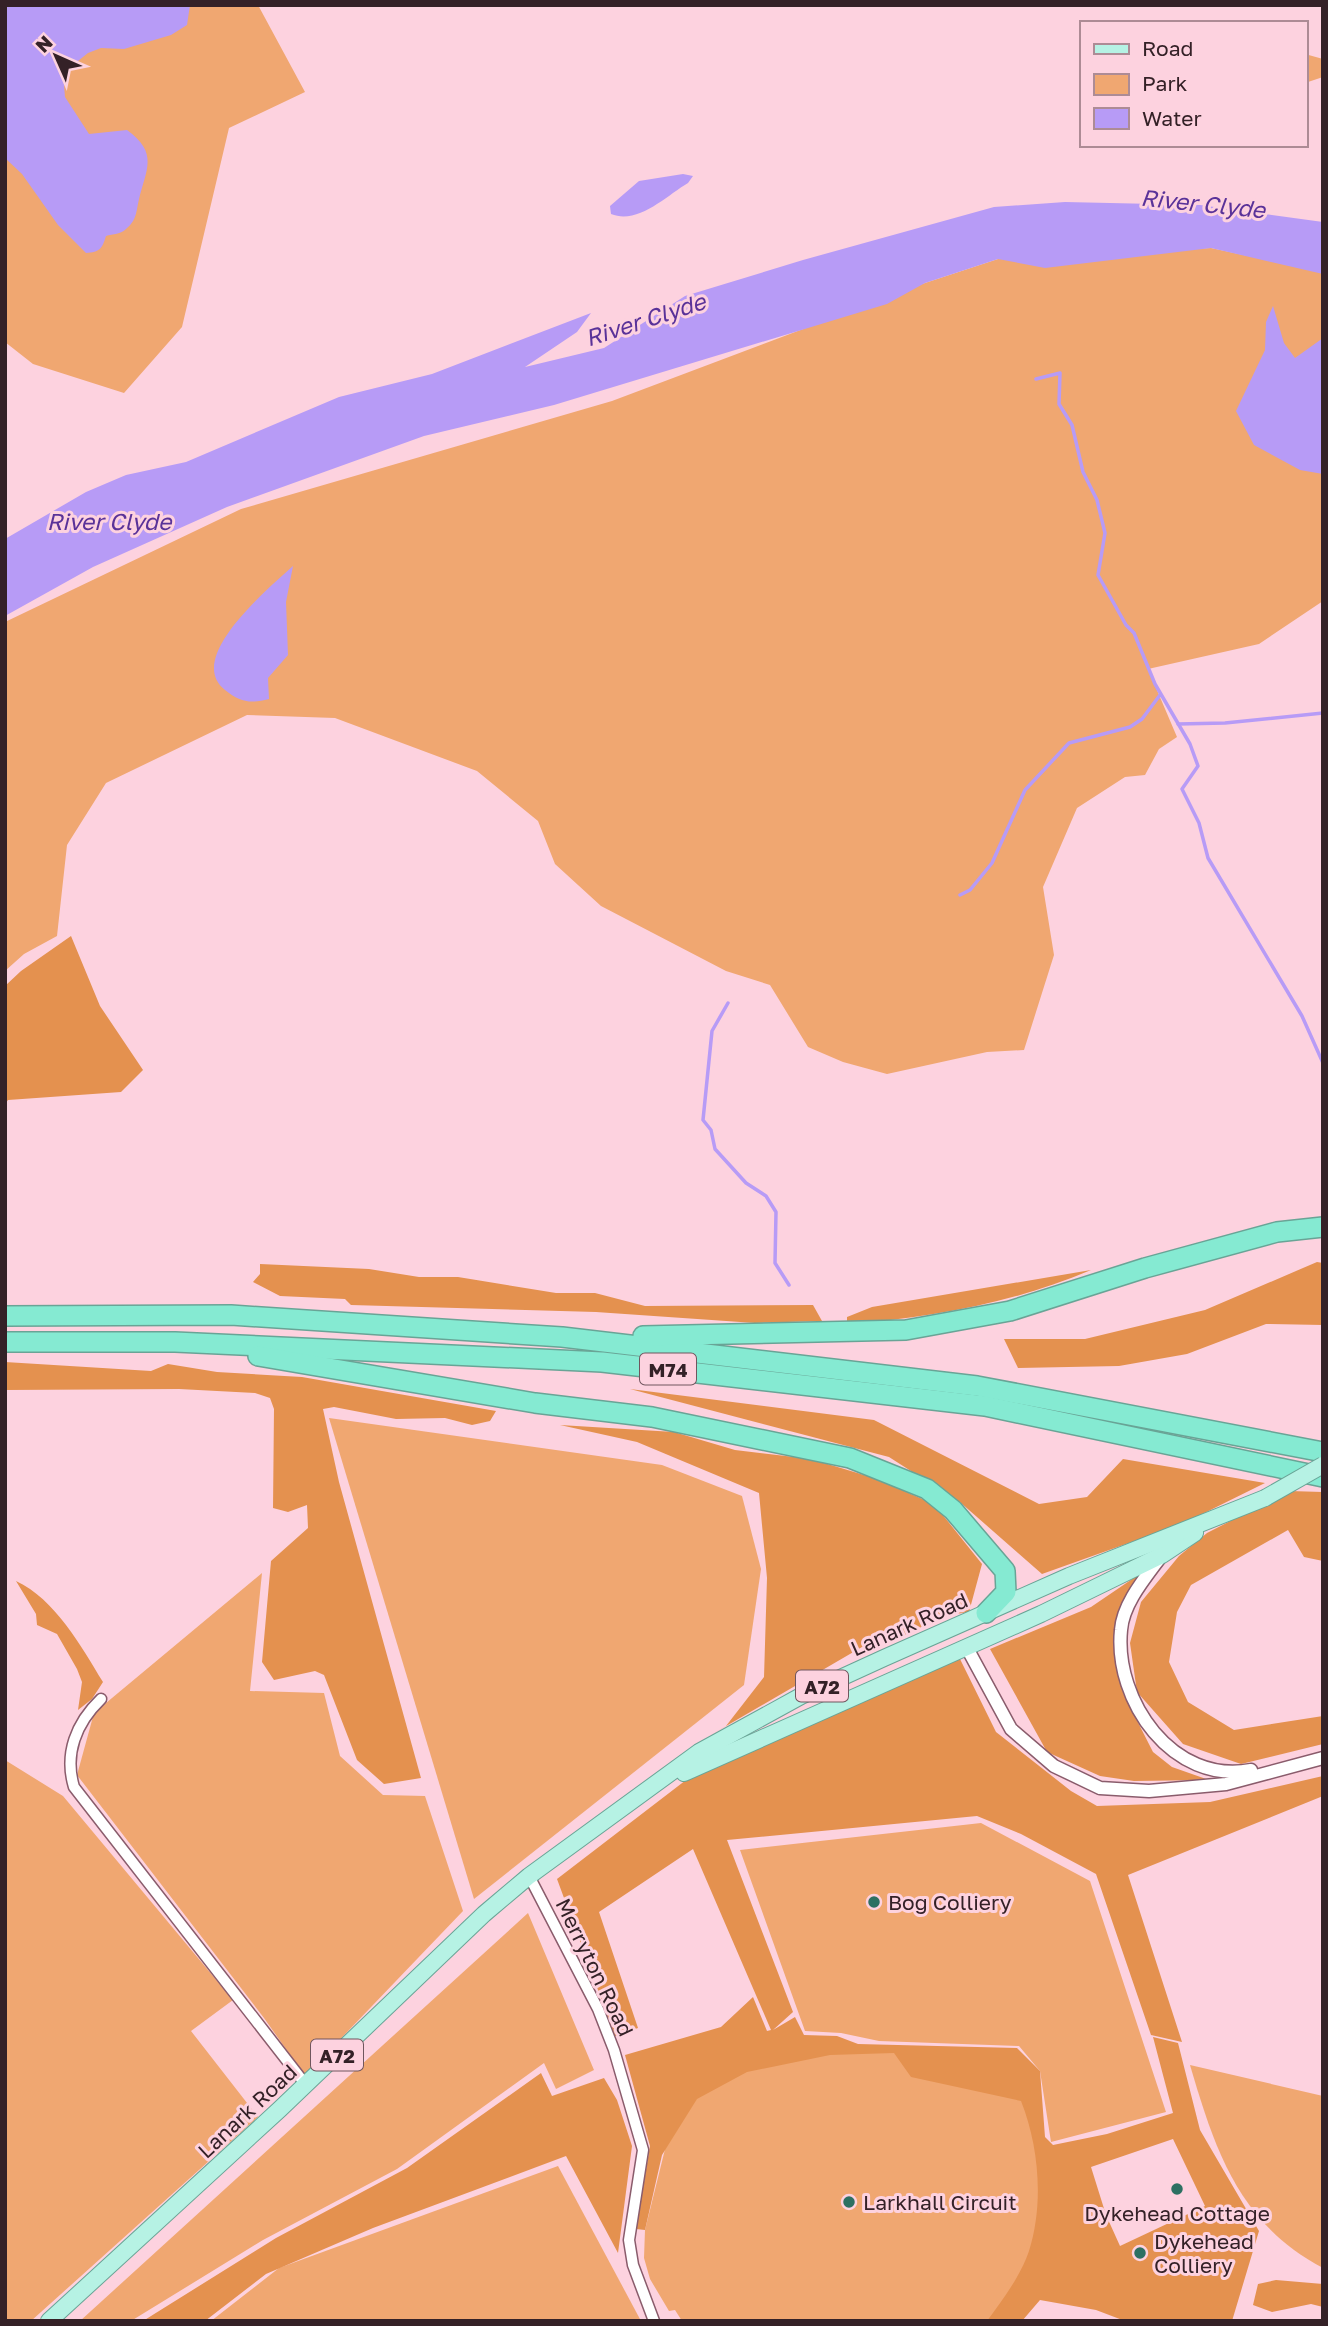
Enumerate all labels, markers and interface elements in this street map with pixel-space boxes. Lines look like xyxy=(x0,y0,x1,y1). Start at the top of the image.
north arrow xyxy=(21,21,91,91)
legend xyxy=(1080,21,1307,147)
text: N xyxy=(30,30,57,57)
text: Road xyxy=(1142,35,1193,61)
text: Park xyxy=(1142,70,1188,96)
text: Water xyxy=(1142,105,1202,131)
water label: River Clyde xyxy=(1140,183,1268,224)
water label: River Clyde xyxy=(581,286,710,352)
water label: River Clyde xyxy=(47,507,173,535)
road number: M74 xyxy=(640,1354,696,1385)
street label: Lanark Road xyxy=(846,1587,972,1661)
road number: A72 xyxy=(796,1670,848,1702)
place label: Bog Colliery xyxy=(888,1889,1012,1915)
street label: Merryton Road xyxy=(550,1894,640,2040)
marker: Bog Colliery xyxy=(866,1894,882,1910)
road number: A72 xyxy=(311,2039,363,2070)
street label: Lanark Road xyxy=(192,2059,302,2163)
marker: Dykehead Cottage xyxy=(1169,2181,1185,2197)
place label: Larkhall Circuit xyxy=(863,2189,1017,2215)
marker: Larkhall Circuit xyxy=(841,2194,857,2210)
place label: Dykehead Cottage xyxy=(1084,2200,1270,2226)
place label: Dykehead Colliery xyxy=(1154,2228,1254,2278)
marker: Dykehead Colliery xyxy=(1132,2245,1148,2261)

